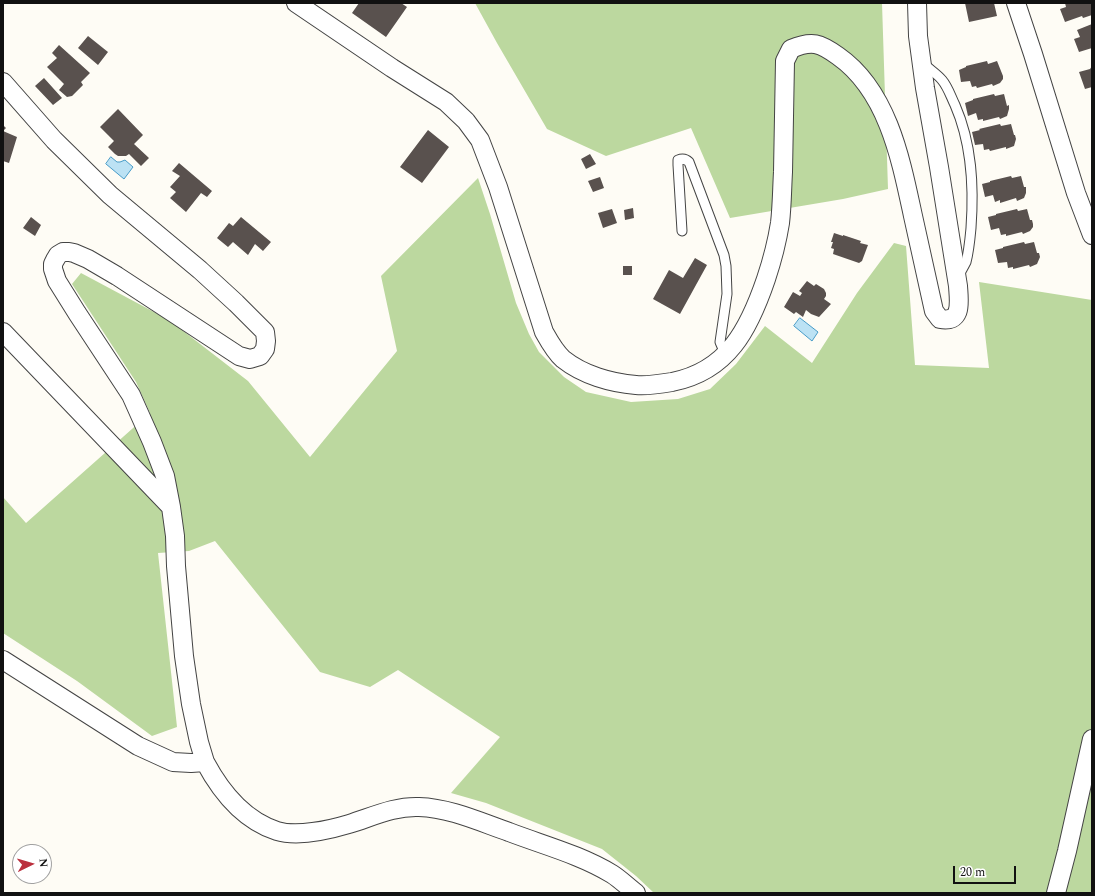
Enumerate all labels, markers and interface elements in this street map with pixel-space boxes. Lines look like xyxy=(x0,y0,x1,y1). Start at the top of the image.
north arrow xyxy=(12,844,52,884)
text: N xyxy=(35,858,52,868)
scale bar xyxy=(955,858,1018,884)
text: 20 m xyxy=(960,863,985,882)

